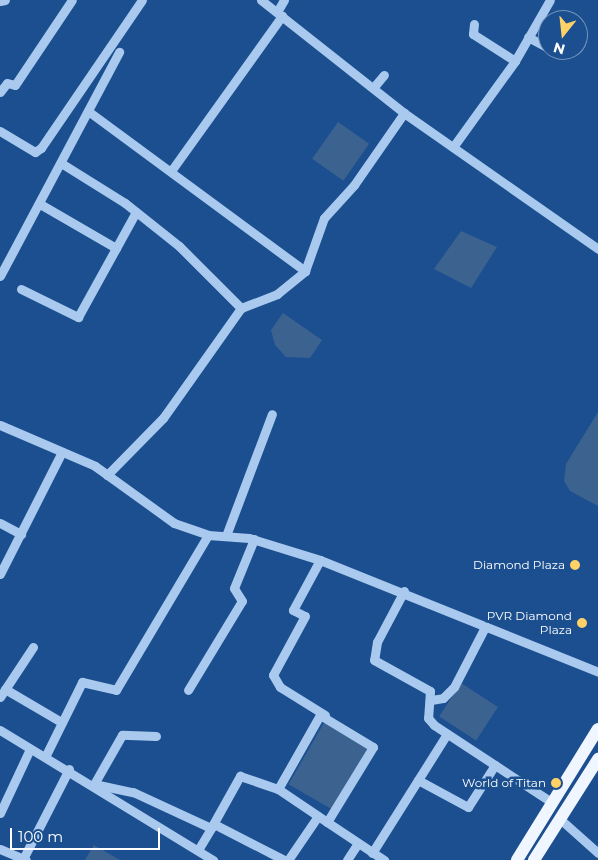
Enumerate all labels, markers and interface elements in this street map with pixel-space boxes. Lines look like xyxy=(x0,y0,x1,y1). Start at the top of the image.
north arrow xyxy=(538,10,588,60)
text: N xyxy=(551,38,567,59)
place label: Diamond Plaza xyxy=(473,558,565,572)
marker: Diamond Plaza xyxy=(569,559,581,571)
place label: PVR Diamond Plaza xyxy=(487,609,572,637)
marker: PVR Diamond Plaza xyxy=(576,617,588,629)
place label: World of Titan xyxy=(462,776,546,790)
marker: World of Titan xyxy=(550,777,562,789)
scale bar xyxy=(12,818,162,850)
text: 100 m xyxy=(18,827,63,846)

